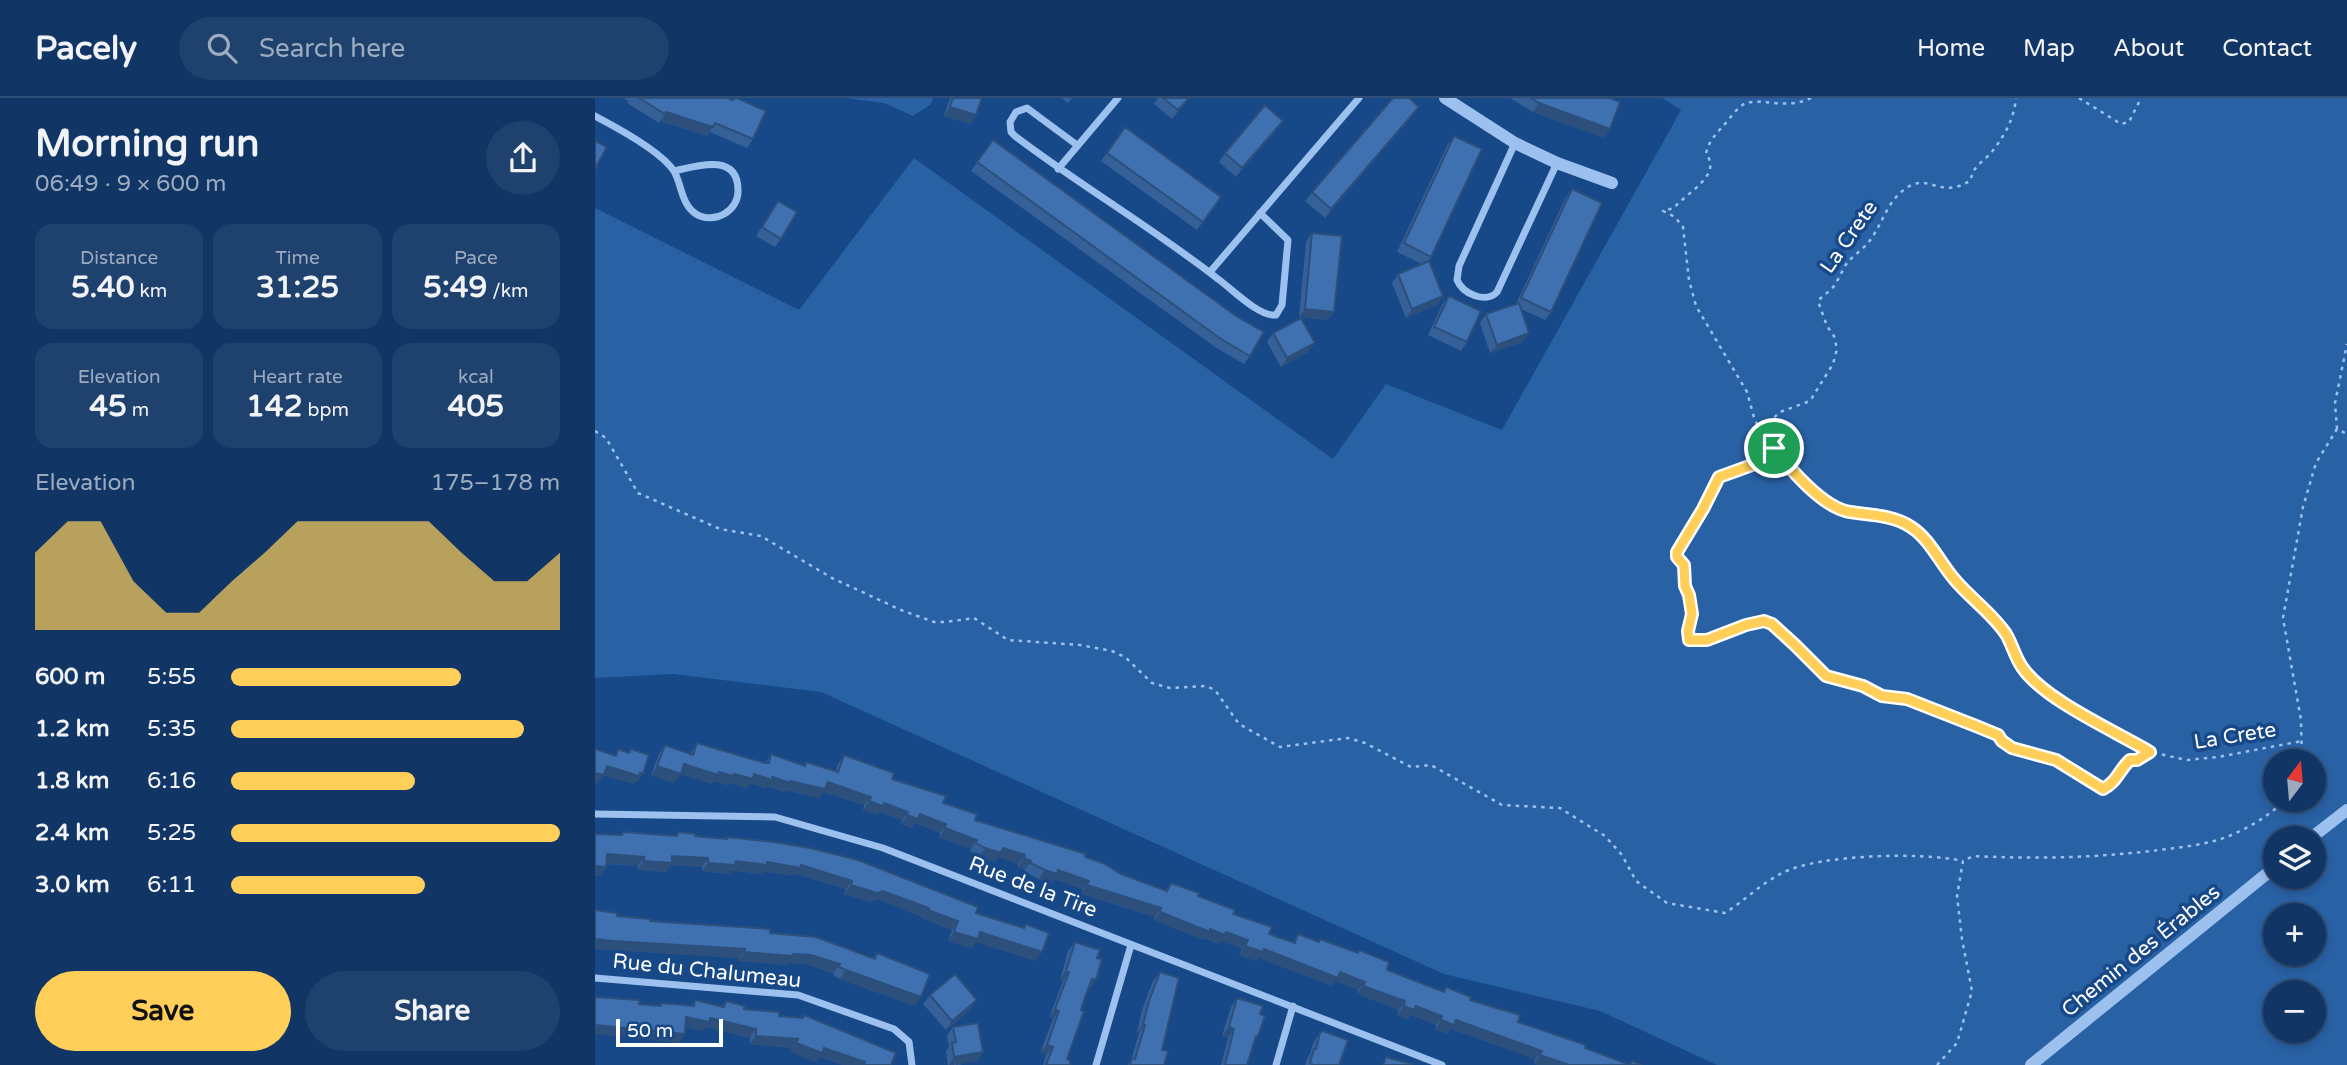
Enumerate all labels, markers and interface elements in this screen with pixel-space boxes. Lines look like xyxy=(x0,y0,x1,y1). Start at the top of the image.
search box xyxy=(179,17,669,80)
text: Pacely xyxy=(35,29,137,68)
icon: search xyxy=(203,29,241,67)
text: Search here xyxy=(259,33,405,64)
text: Home xyxy=(1917,34,1985,63)
text: Map xyxy=(2023,34,2075,63)
text: About xyxy=(2113,34,2184,63)
text: Contact xyxy=(2222,34,2312,63)
text: Morning run xyxy=(35,121,259,167)
button: share xyxy=(486,121,560,195)
text: 06:49 · 9 × 600 m xyxy=(35,170,226,198)
street label: La Crete xyxy=(1815,196,1883,278)
text: Distance xyxy=(80,247,158,269)
text: Time xyxy=(275,247,320,269)
text: Pace xyxy=(454,247,498,269)
text: 5.40 xyxy=(71,269,135,306)
text: 31:25 xyxy=(256,269,339,306)
text: 5:49 xyxy=(423,269,487,306)
text: km xyxy=(135,280,167,302)
text: /km xyxy=(487,280,529,302)
text: Elevation xyxy=(78,366,161,388)
text: Heart rate xyxy=(252,366,343,388)
text: kcal xyxy=(458,366,494,388)
text: 45 xyxy=(89,388,127,425)
text: 142 xyxy=(246,388,303,425)
text: 405 xyxy=(448,388,504,425)
text: m xyxy=(127,399,149,421)
text: bpm xyxy=(303,399,349,421)
pin xyxy=(1744,418,1804,478)
icon: arrive xyxy=(1755,429,1793,467)
text: Elevation xyxy=(35,469,136,497)
text: 175–178 m xyxy=(431,469,560,497)
text: 600 m xyxy=(35,663,105,691)
text: 5:55 xyxy=(147,663,196,691)
text: 1.2 km xyxy=(35,715,110,743)
text: 5:35 xyxy=(147,715,196,743)
street label: La Crete xyxy=(2192,717,2278,755)
north arrow xyxy=(2263,749,2326,812)
map controls xyxy=(2263,749,2326,1043)
text: 1.8 km xyxy=(35,767,109,795)
text: 6:16 xyxy=(147,767,196,795)
text: 2.4 km xyxy=(35,819,109,847)
text: 5:25 xyxy=(147,819,196,847)
button: layers xyxy=(2263,826,2326,889)
street label: Rue de la Tire xyxy=(965,851,1101,923)
text: 3.0 km xyxy=(35,871,110,899)
text: 6:11 xyxy=(147,871,196,899)
street label: Chemin des Érables xyxy=(2057,880,2225,1022)
button: + xyxy=(2263,903,2326,966)
street label: Rue du Chalumeau xyxy=(611,949,803,993)
button: Save xyxy=(35,971,291,1051)
button: Share xyxy=(305,971,560,1051)
button: − xyxy=(2263,980,2326,1043)
scale bar xyxy=(616,1016,723,1048)
text: 50 m xyxy=(627,1020,673,1042)

